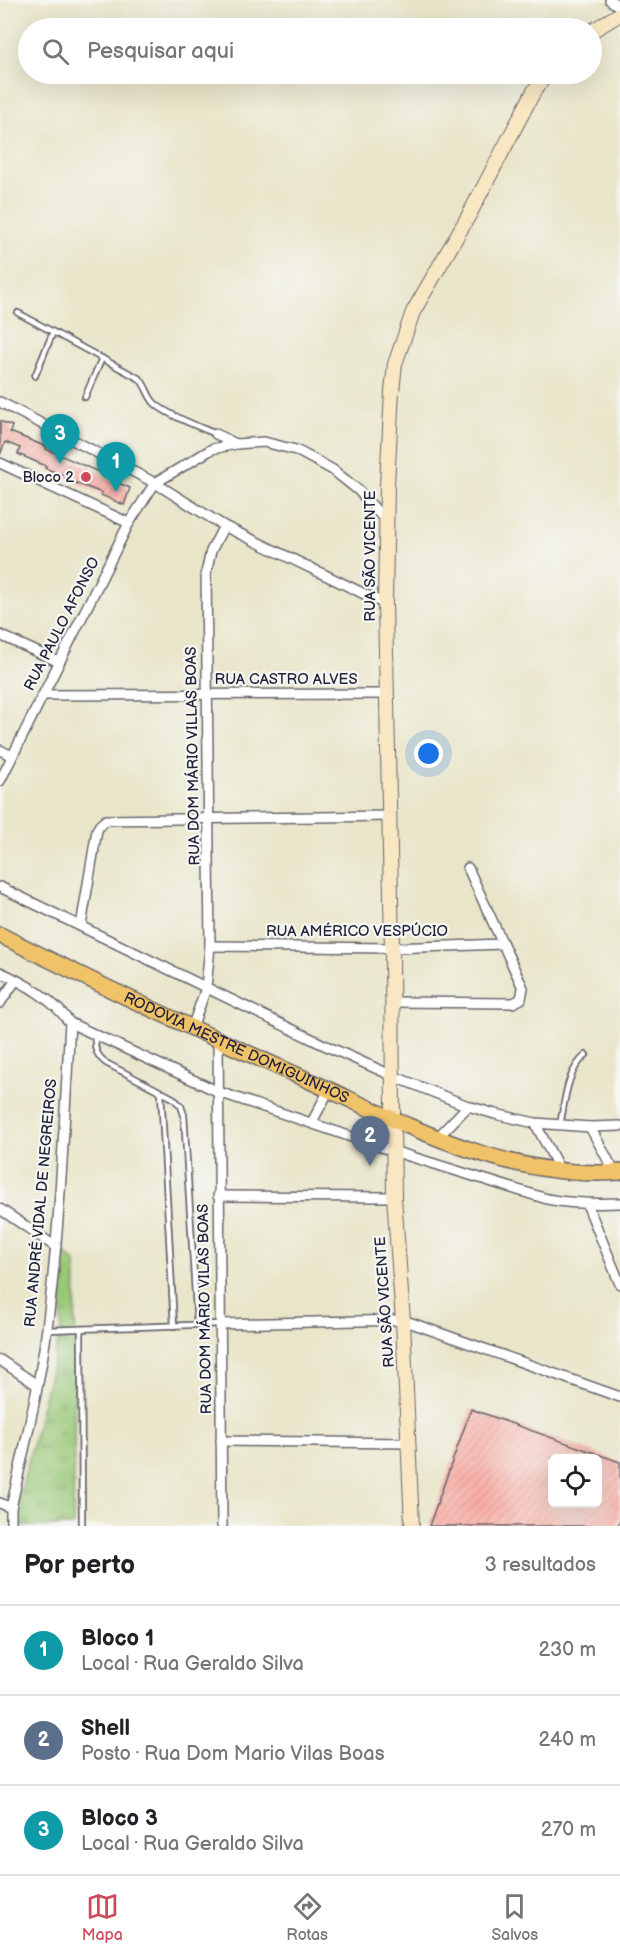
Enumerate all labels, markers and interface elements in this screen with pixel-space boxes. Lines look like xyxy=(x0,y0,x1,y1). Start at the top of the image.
search box xyxy=(18,18,602,84)
icon: search xyxy=(39,35,72,68)
text: Pesquisar aqui xyxy=(87,38,234,65)
pin: 3 xyxy=(40,414,80,464)
pin: 1 xyxy=(96,442,136,492)
place label: Bloco 2 xyxy=(23,468,74,487)
marker: Bloco 2 xyxy=(79,470,93,484)
street label: RUA SÃO VICENTE xyxy=(361,490,380,622)
street label: RUA PAULO AFONSO xyxy=(20,554,104,694)
street label: RUA DOM MÁRIO VILLAS BOAS xyxy=(182,646,204,866)
street label: RUA CASTRO ALVES xyxy=(215,670,358,689)
your location xyxy=(414,739,443,768)
street label: RUA AMÉRICO VESPÚCIO xyxy=(266,922,448,941)
street label: RODOVIA MESTRE DOMIGUINHOS xyxy=(121,988,352,1107)
street label: RUA ANDRÉ VIDAL DE NEGREIROS xyxy=(21,1078,61,1328)
pin: 2 xyxy=(350,1116,389,1166)
street label: RUA DOM MÁRIO VILAS BOAS xyxy=(194,1204,216,1414)
street label: RUA SÃO VICENTE xyxy=(371,1236,399,1368)
map controls xyxy=(548,1454,602,1508)
button: locate xyxy=(548,1454,602,1508)
text: Por perto xyxy=(24,1550,135,1581)
text: 3 resultados xyxy=(485,1553,596,1577)
text: Bloco 1 xyxy=(81,1625,154,1652)
text: 1 xyxy=(39,1638,48,1662)
text: 230 m xyxy=(539,1638,596,1662)
text: Local · Rua Geraldo Silva xyxy=(81,1652,304,1676)
text: Shell xyxy=(81,1715,130,1742)
text: 2 xyxy=(38,1728,49,1752)
text: 240 m xyxy=(539,1728,596,1752)
text: Posto · Rua Dom Mario Vilas Boas xyxy=(81,1742,385,1766)
text: Bloco 3 xyxy=(81,1805,158,1832)
text: 3 xyxy=(38,1818,49,1842)
text: 270 m xyxy=(541,1818,596,1842)
text: Local · Rua Geraldo Silva xyxy=(81,1832,304,1856)
tab: Mapa xyxy=(82,1890,123,1945)
tab: Rotas xyxy=(286,1890,328,1945)
tab: Salvos xyxy=(491,1890,538,1945)

